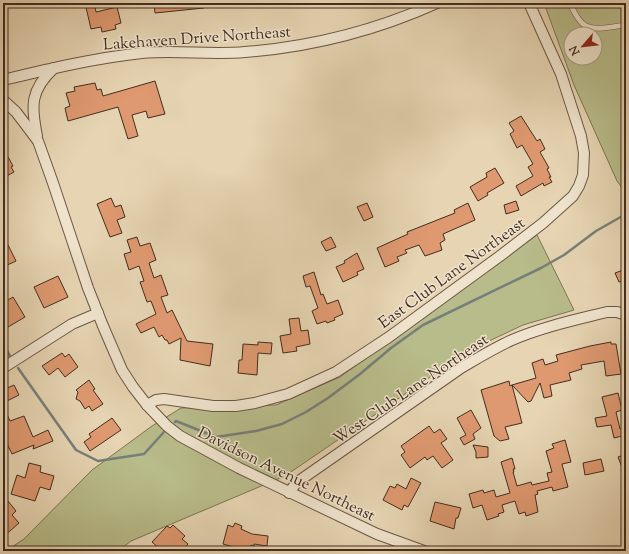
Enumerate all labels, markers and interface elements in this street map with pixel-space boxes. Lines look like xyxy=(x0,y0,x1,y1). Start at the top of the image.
street label: Lakehaven Drive Northeast xyxy=(103,21,292,58)
north arrow xyxy=(563,26,603,66)
text: N xyxy=(566,42,585,59)
street label: East Club Lane Northeast xyxy=(374,213,531,335)
street label: West Club Lane Northeast xyxy=(329,329,494,451)
street label: Davidson Avenue Northeast xyxy=(193,422,379,529)

